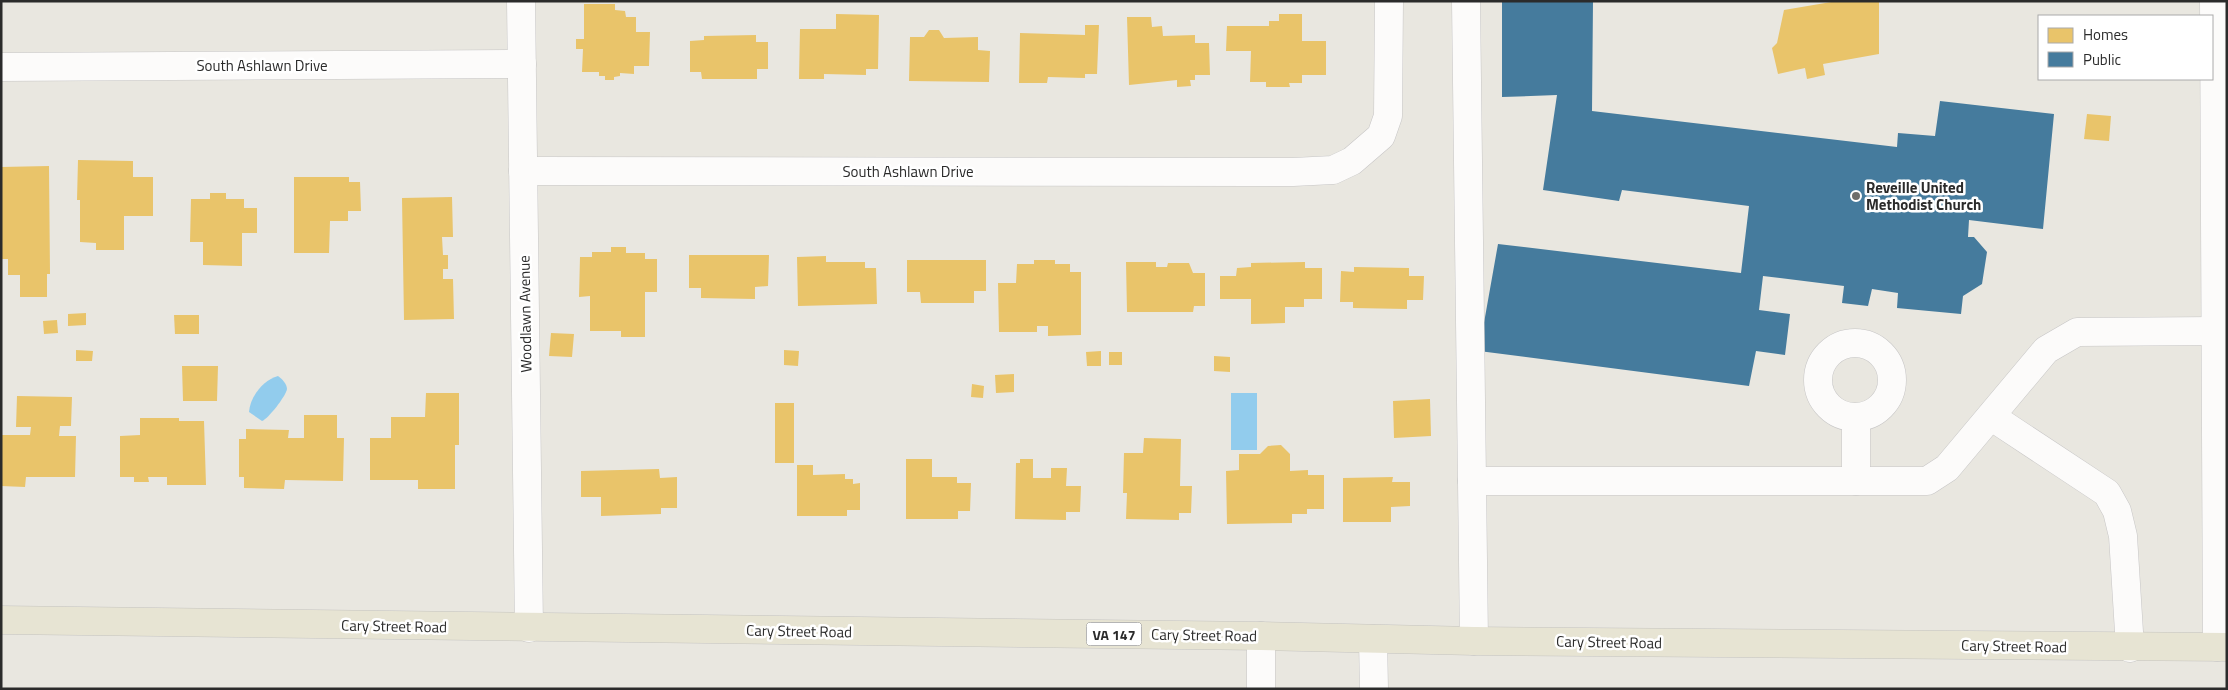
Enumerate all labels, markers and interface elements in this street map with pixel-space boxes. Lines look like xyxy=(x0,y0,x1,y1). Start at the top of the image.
legend xyxy=(2038,15,2213,80)
text: Homes xyxy=(2083,23,2128,46)
text: Public xyxy=(2083,48,2121,71)
street label: South Ashlawn Drive xyxy=(196,54,328,77)
street label: South Ashlawn Drive xyxy=(842,160,974,183)
place label: Reveille United Methodist Church xyxy=(1866,176,1981,216)
marker: Reveille United Methodist Church xyxy=(1850,190,1862,202)
street label: Woodlawn Avenue xyxy=(512,255,538,373)
street label: Cary Street Road xyxy=(341,614,447,638)
street label: Cary Street Road xyxy=(746,619,852,643)
road number: VA 147 xyxy=(1086,622,1142,646)
street label: Cary Street Road xyxy=(1151,623,1257,647)
street label: Cary Street Road xyxy=(1556,630,1662,654)
street label: Cary Street Road xyxy=(1961,634,2067,658)

